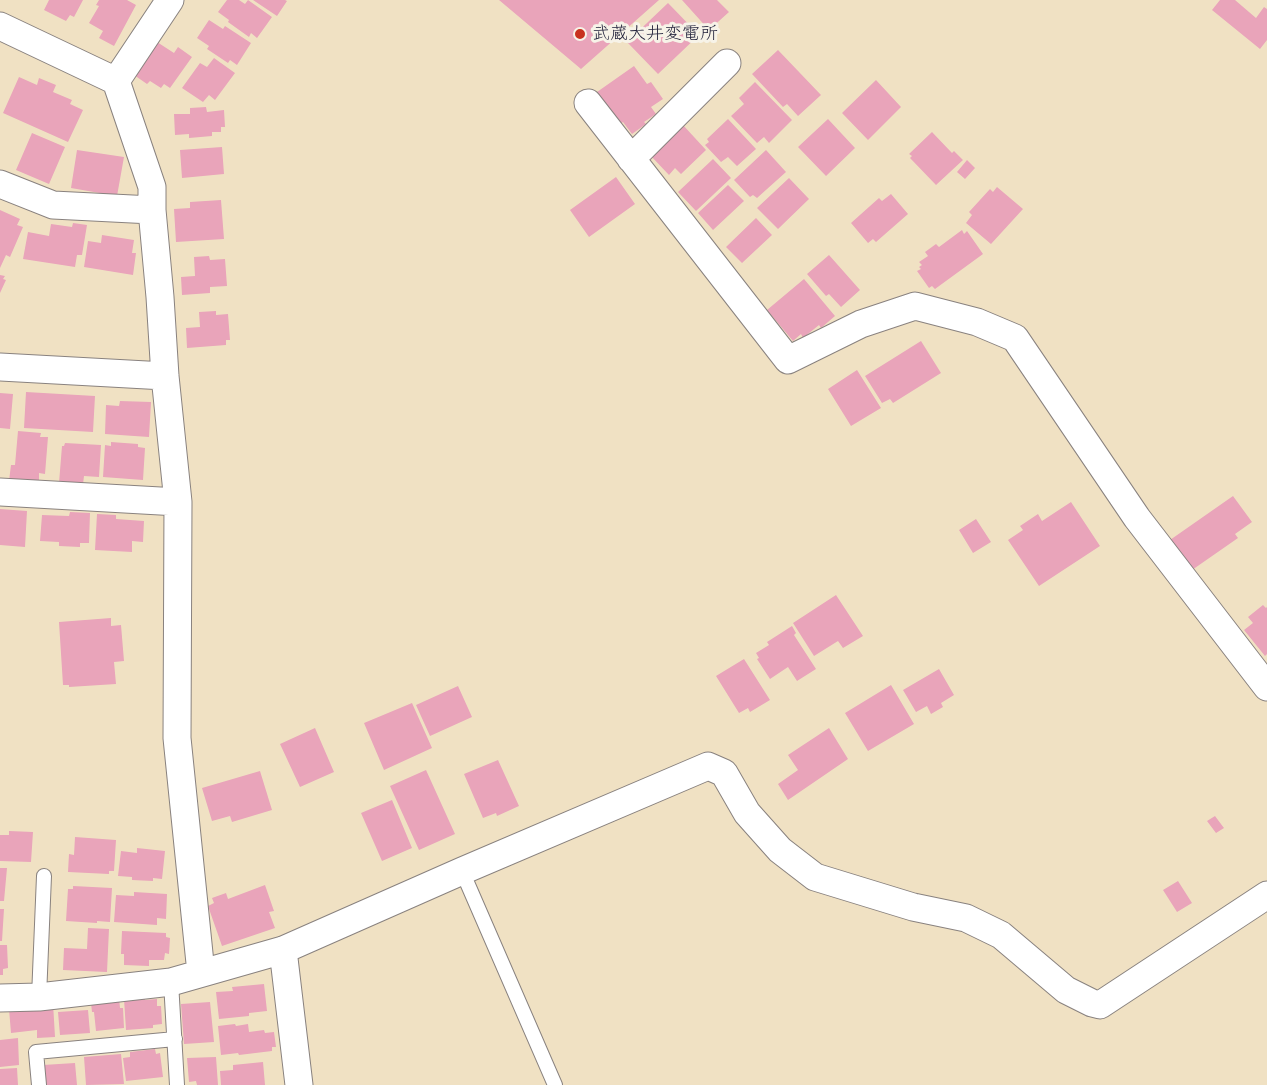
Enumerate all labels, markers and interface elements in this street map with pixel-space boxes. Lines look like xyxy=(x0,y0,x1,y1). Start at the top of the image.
place label: 武蔵大井変電所 xyxy=(592,23,718,45)
marker: 武蔵大井変電所 xyxy=(573,27,587,41)

